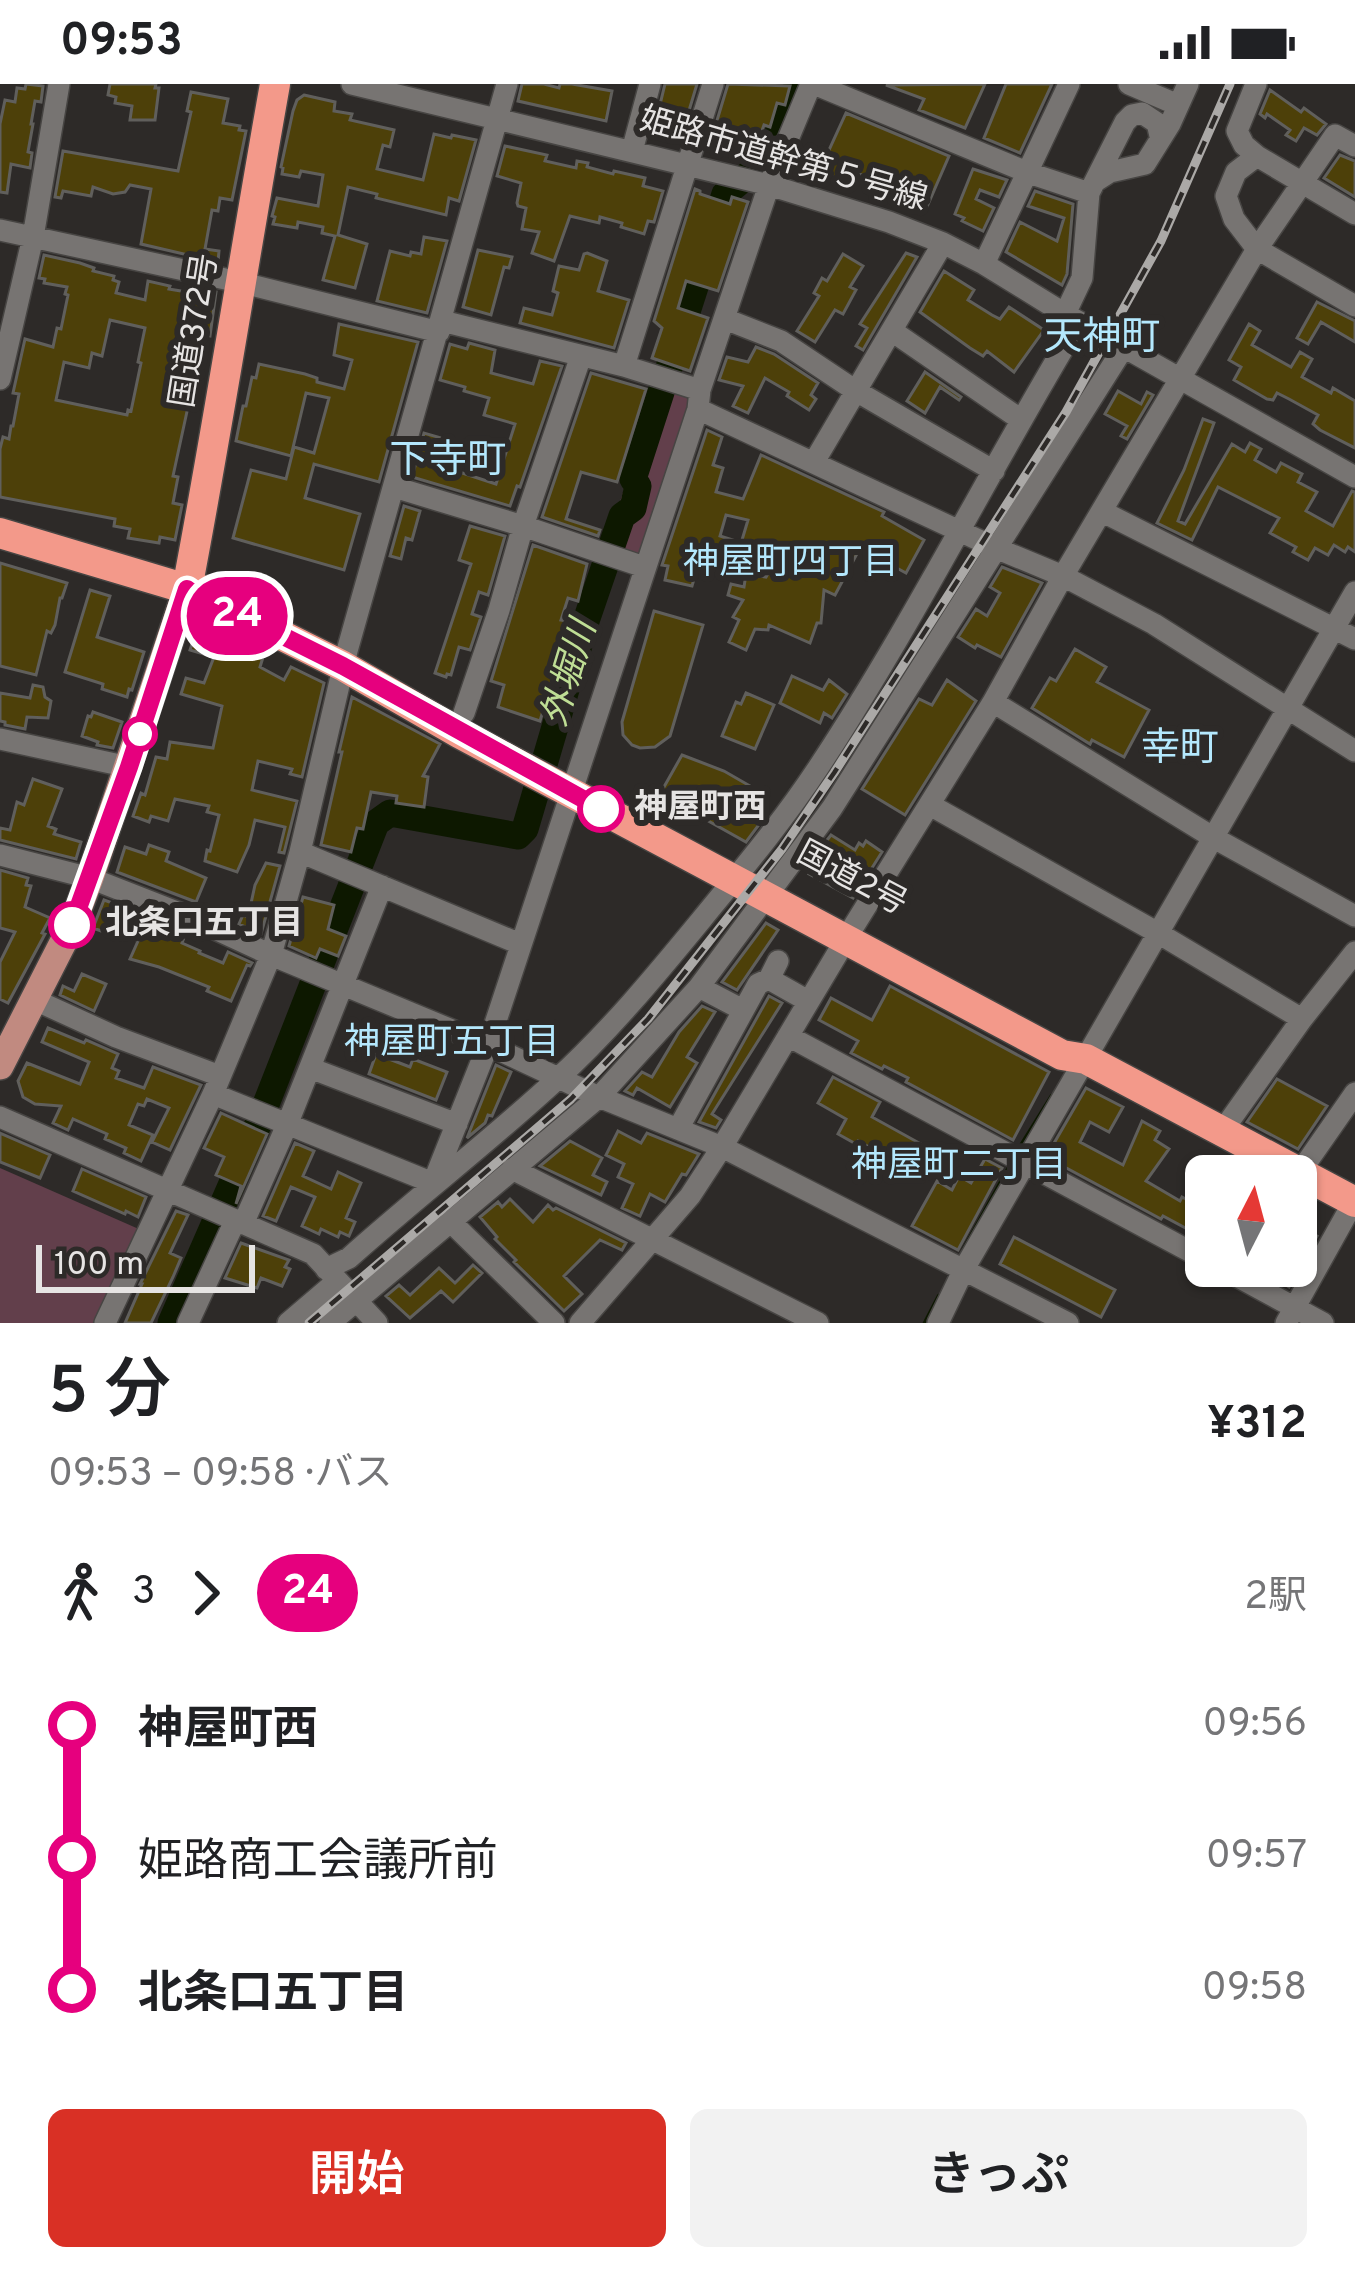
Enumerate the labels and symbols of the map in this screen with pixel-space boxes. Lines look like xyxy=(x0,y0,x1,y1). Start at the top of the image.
street label: 姫路市道幹第５号線 xyxy=(634,100,932,222)
street label: 国道372号 xyxy=(163,251,229,411)
district label: 天神町 xyxy=(1043,315,1161,364)
district label: 下寺町 xyxy=(389,438,507,487)
district label: 神屋町四丁目 xyxy=(683,541,899,587)
line badge: 24 xyxy=(183,577,291,655)
water label: 外堀川 xyxy=(533,612,610,732)
unlabelled marker xyxy=(124,718,156,750)
district label: 幸町 xyxy=(1141,726,1219,775)
marker: 神屋町西 xyxy=(579,787,623,831)
place label: 神屋町西 xyxy=(634,788,766,830)
street label: 国道2号 xyxy=(789,833,913,927)
marker: 北条口五丁目 xyxy=(50,903,94,947)
place label: 北条口五丁目 xyxy=(105,904,303,946)
district label: 神屋町五丁目 xyxy=(344,1021,560,1067)
district label: 神屋町二丁目 xyxy=(851,1144,1067,1190)
north arrow xyxy=(1185,1155,1317,1287)
scale bar xyxy=(36,1239,255,1292)

